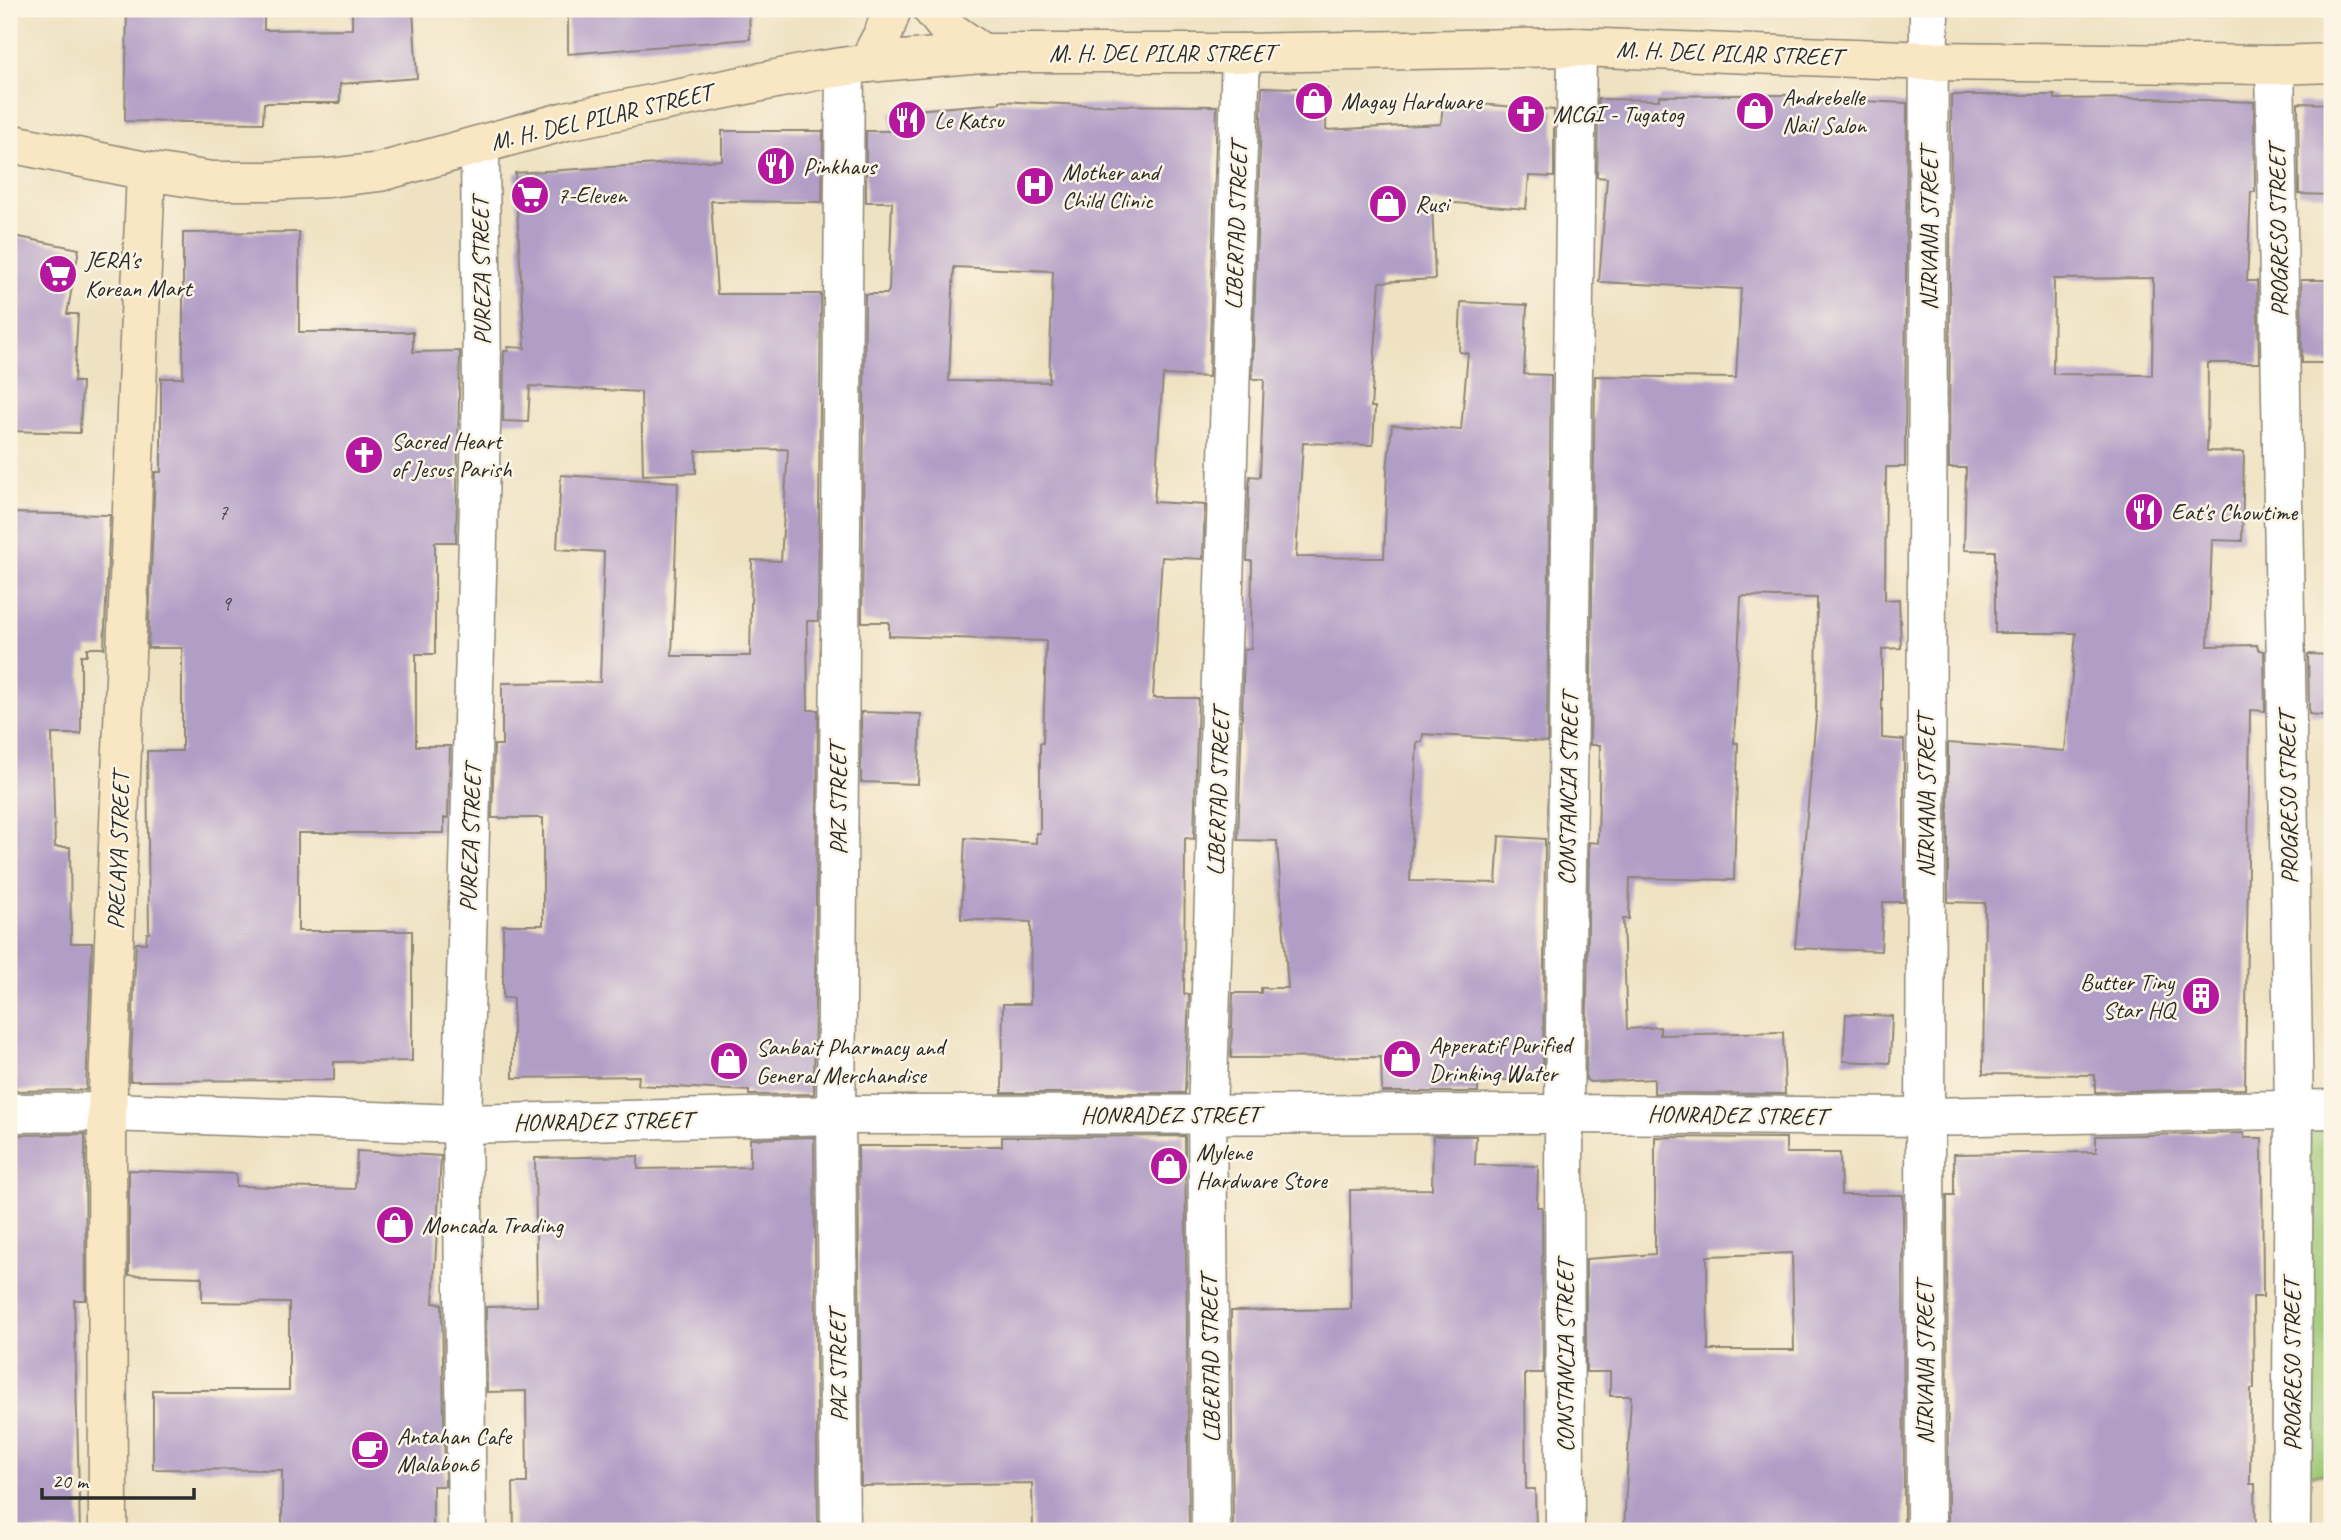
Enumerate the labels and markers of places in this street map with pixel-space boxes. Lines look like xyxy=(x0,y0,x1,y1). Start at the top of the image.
shop icon: Magay Hardware xyxy=(1293,80,1335,122)
place label: Andrebelle Nail Salon xyxy=(1782,82,1867,140)
place label: Magay Hardware xyxy=(1341,86,1484,116)
shop icon: Andrebelle Nail Salon xyxy=(1734,90,1776,132)
church icon: MCGI - Tugatog xyxy=(1505,93,1547,135)
restaurant icon: Le Katsu xyxy=(886,99,928,141)
place label: MCGI - Tugatog xyxy=(1553,99,1685,129)
place label: Le Katsu xyxy=(934,105,1006,135)
restaurant icon: Pinkhaus xyxy=(755,145,797,187)
place label: Pinkhaus xyxy=(803,151,879,181)
place label: Mother and Child Clinic xyxy=(1062,157,1162,215)
hospital icon: Mother and Child Clinic xyxy=(1014,165,1056,207)
supermarket icon: 7-Eleven xyxy=(509,174,551,216)
place label: 7-Eleven xyxy=(557,180,628,210)
shop icon: Rusi xyxy=(1367,183,1409,225)
place label: Rusi xyxy=(1415,189,1451,219)
place label: JERA's Korean Mart xyxy=(84,245,194,303)
supermarket icon: JERA's Korean Mart xyxy=(37,253,79,295)
place label: Sacred Heart of Jesus Parish xyxy=(391,426,513,484)
church icon: Sacred Heart of Jesus Parish xyxy=(343,434,385,476)
restaurant icon: Eat's Chowtime xyxy=(2123,491,2165,533)
place label: Eat's Chowtime xyxy=(2171,497,2299,527)
place label: Butter Tiny Star HQ xyxy=(2080,967,2177,1025)
building icon: Butter Tiny Star HQ xyxy=(2180,975,2222,1017)
place label: Apperatif Purified Drinking Water xyxy=(1429,1030,1575,1088)
place label: Sanbait Pharmacy and General Merchandise xyxy=(756,1032,948,1090)
shop icon: Apperatif Purified Drinking Water xyxy=(1381,1038,1423,1080)
shop icon: Sanbait Pharmacy and General Merchandise xyxy=(708,1040,750,1082)
place label: Mylene Hardware Store xyxy=(1196,1137,1329,1195)
shop icon: Mylene Hardware Store xyxy=(1148,1145,1190,1187)
shop icon: Moncada Trading xyxy=(374,1204,416,1246)
place label: Moncada Trading xyxy=(422,1210,564,1240)
place label: Antahan Cafe Malabon6 xyxy=(397,1421,513,1479)
cafe icon: Antahan Cafe Malabon6 xyxy=(349,1429,391,1471)

